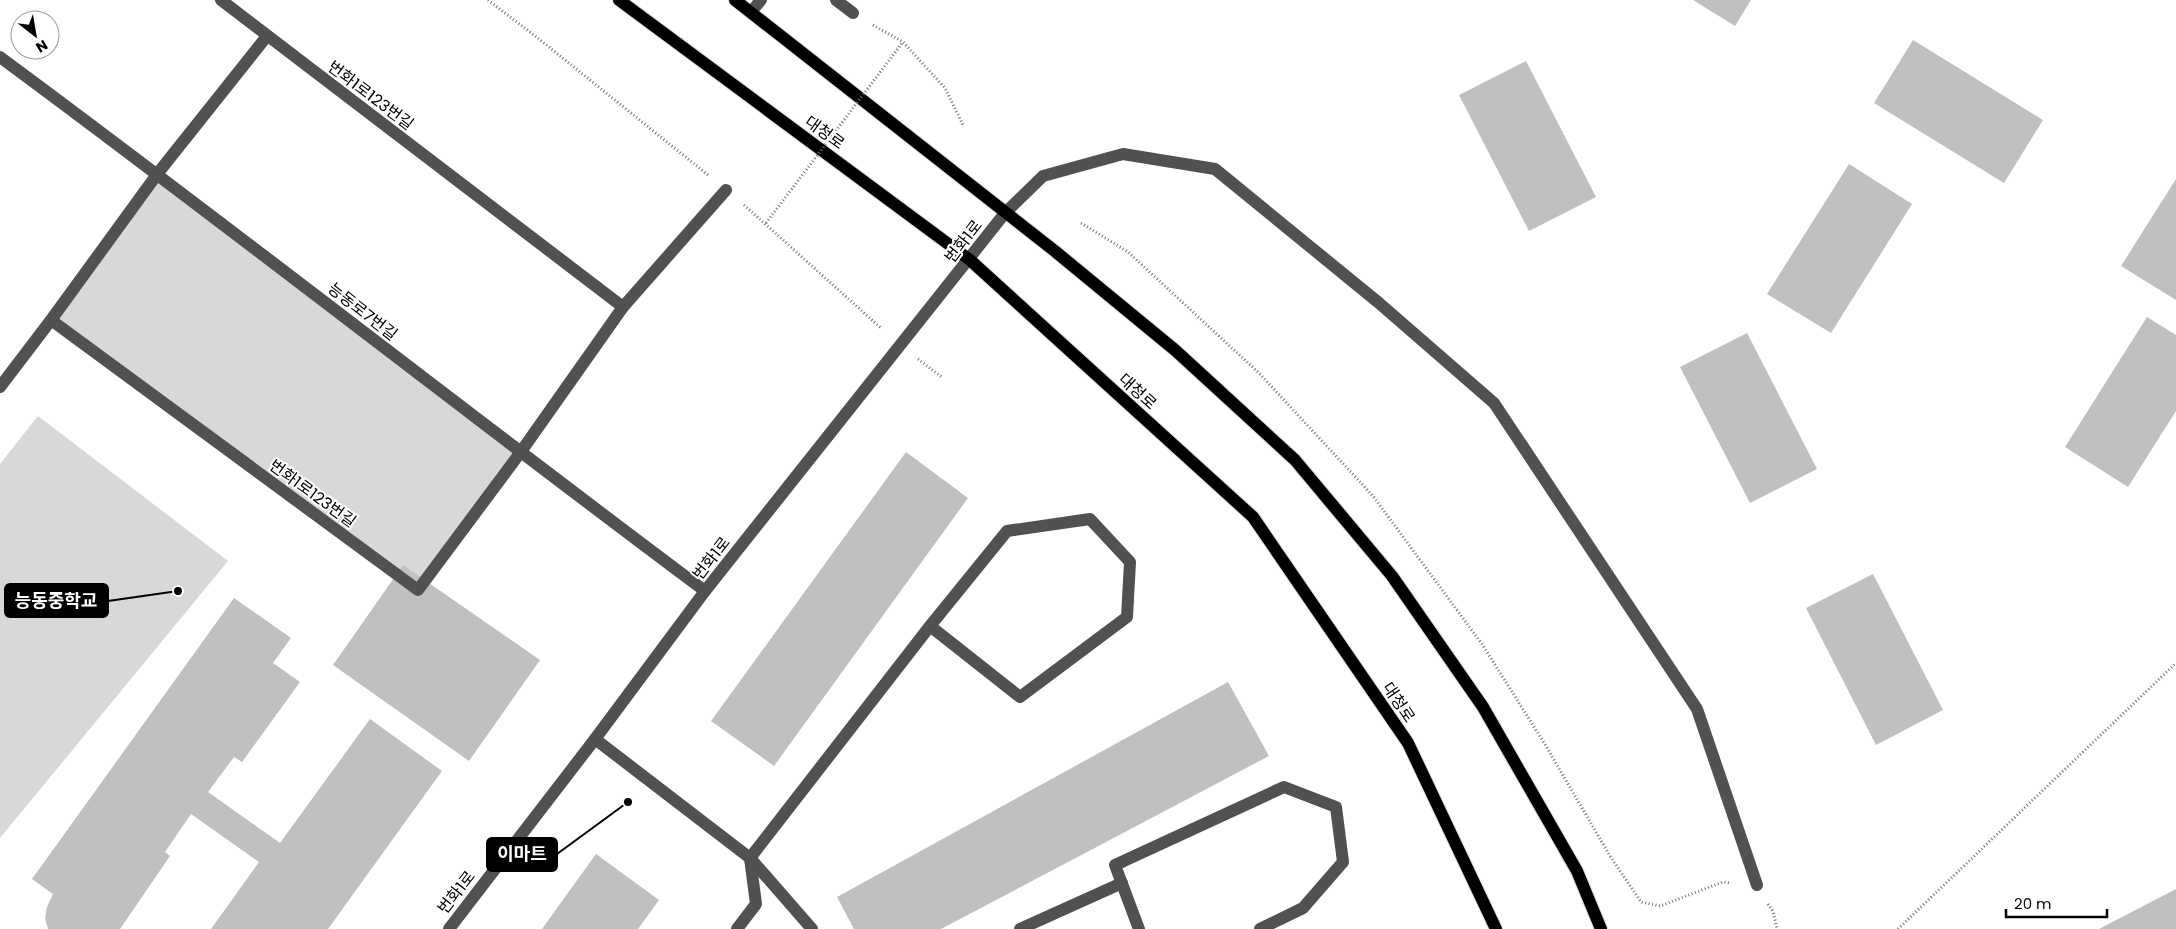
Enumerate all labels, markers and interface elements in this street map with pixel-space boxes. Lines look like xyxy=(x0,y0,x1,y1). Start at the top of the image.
north arrow xyxy=(10,10,60,60)
text: N xyxy=(32,35,51,57)
street label: 번화1로123번길 xyxy=(323,55,419,135)
street label: 대청로 xyxy=(800,110,850,155)
street label: 번화1로 xyxy=(939,215,988,268)
street label: 능동로7번길 xyxy=(323,277,402,346)
street label: 대청로 xyxy=(1114,368,1162,415)
street label: 번화1로123번길 xyxy=(264,454,361,533)
street label: 번화1로 xyxy=(687,532,736,585)
callout: 능동중학교 xyxy=(5,584,108,617)
text: 능동중학교 xyxy=(15,588,97,613)
street label: 대청로 xyxy=(1377,678,1421,727)
callout: 이마트 xyxy=(487,838,557,871)
text: 이마트 xyxy=(497,841,547,866)
street label: 번화1로 xyxy=(432,866,481,919)
scale bar xyxy=(2006,886,2107,918)
text: 20 m xyxy=(2014,893,2052,914)

